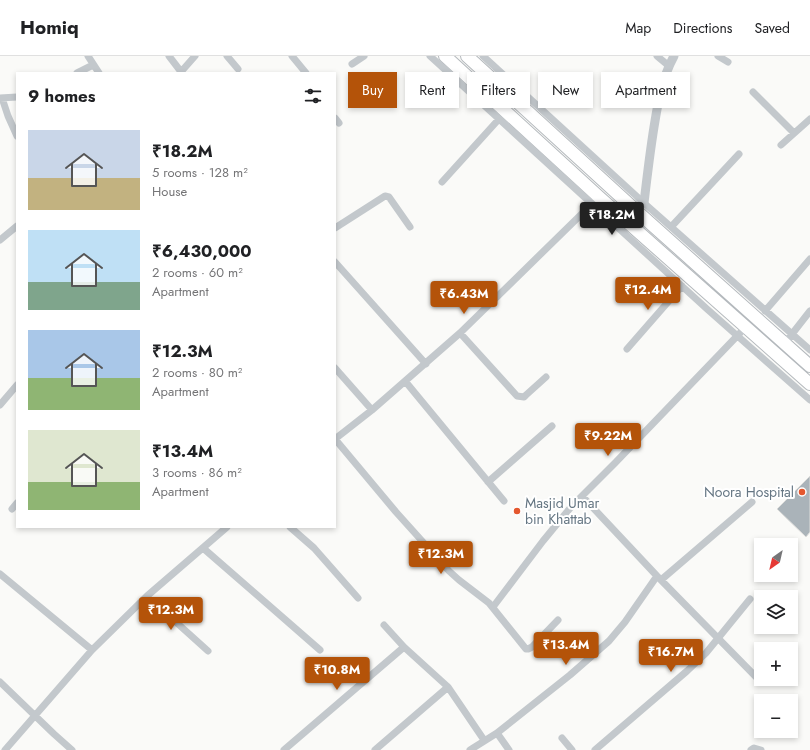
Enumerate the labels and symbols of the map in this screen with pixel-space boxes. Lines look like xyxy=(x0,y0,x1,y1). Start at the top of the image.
pin: ₹18.2M xyxy=(579,202,645,236)
pin: ₹12.4M xyxy=(615,277,681,311)
pin: ₹6.43M xyxy=(431,281,497,315)
pin: ₹9.22M xyxy=(575,423,641,457)
place label: Noora Hospital xyxy=(704,482,794,502)
marker: Noora Hospital xyxy=(797,487,807,497)
place label: Masjid Umar bin Khattab xyxy=(525,493,599,529)
marker: Masjid Umar bin Khattab xyxy=(512,506,522,516)
north arrow xyxy=(754,538,798,582)
pin: ₹12.3M xyxy=(408,541,474,575)
pin: ₹12.3M xyxy=(138,597,204,631)
pin: ₹13.4M xyxy=(533,632,599,666)
pin: ₹16.7M xyxy=(638,639,704,673)
pin: ₹10.8M xyxy=(304,657,370,691)

